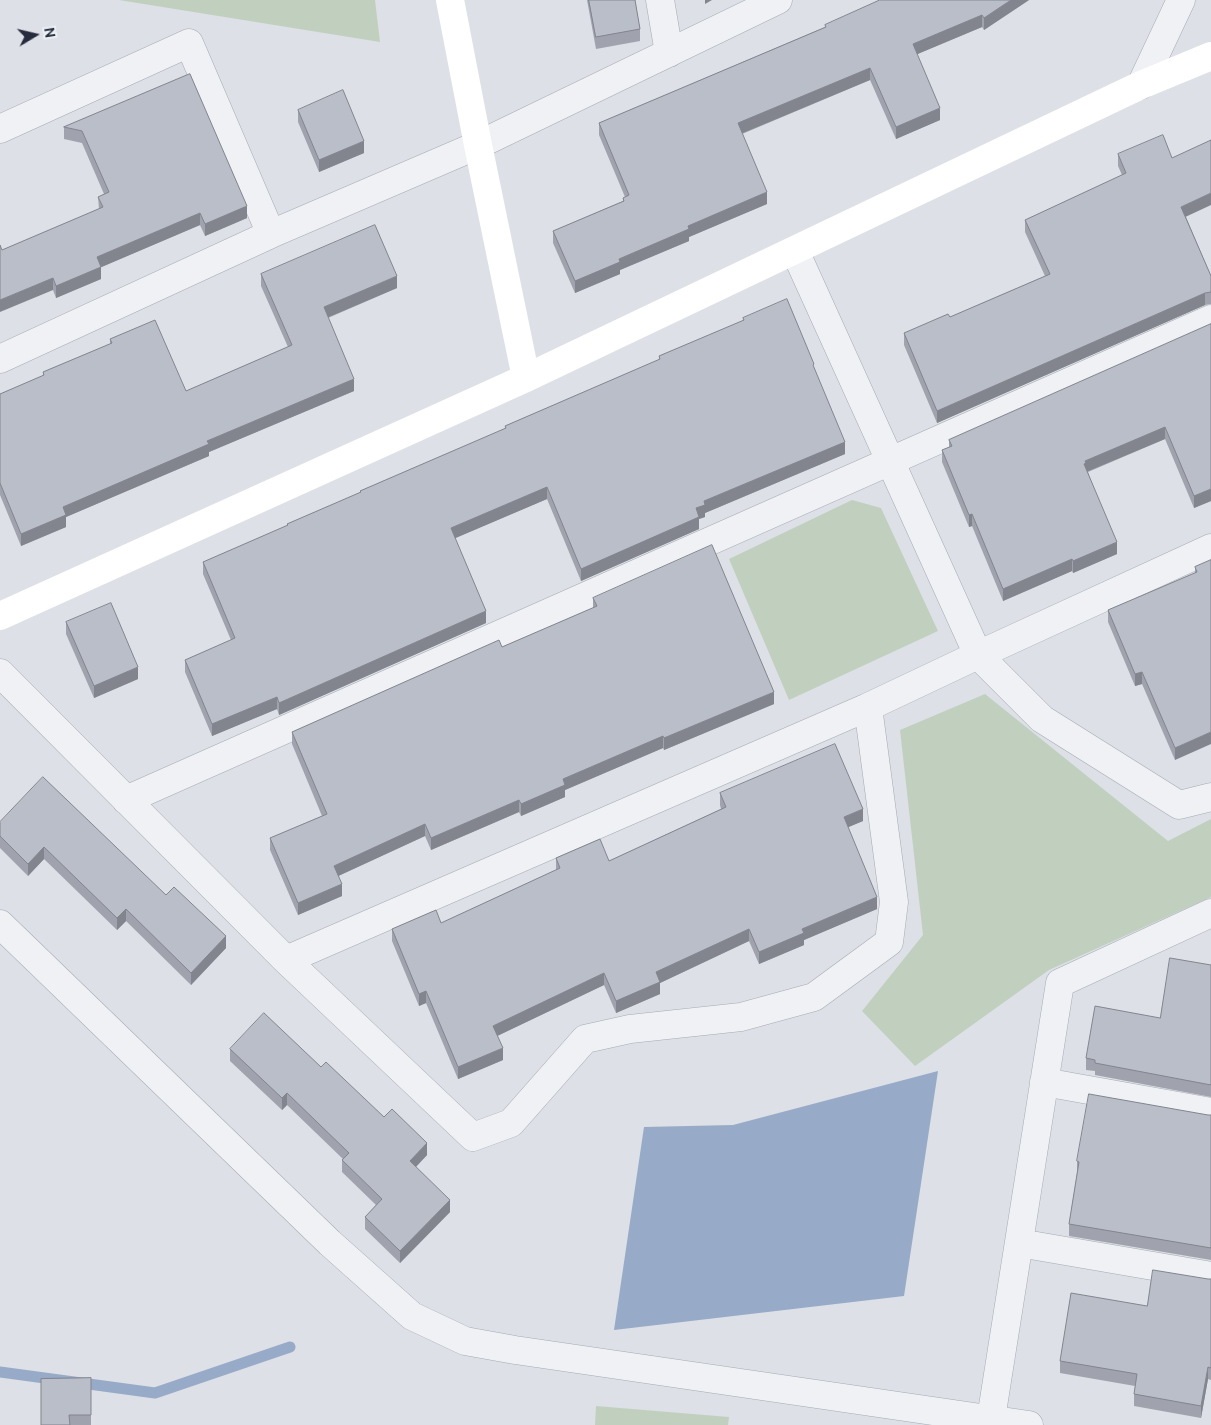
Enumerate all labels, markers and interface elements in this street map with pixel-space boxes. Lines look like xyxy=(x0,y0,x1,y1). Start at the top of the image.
north arrow xyxy=(10,10,60,60)
text: N xyxy=(41,26,59,39)

